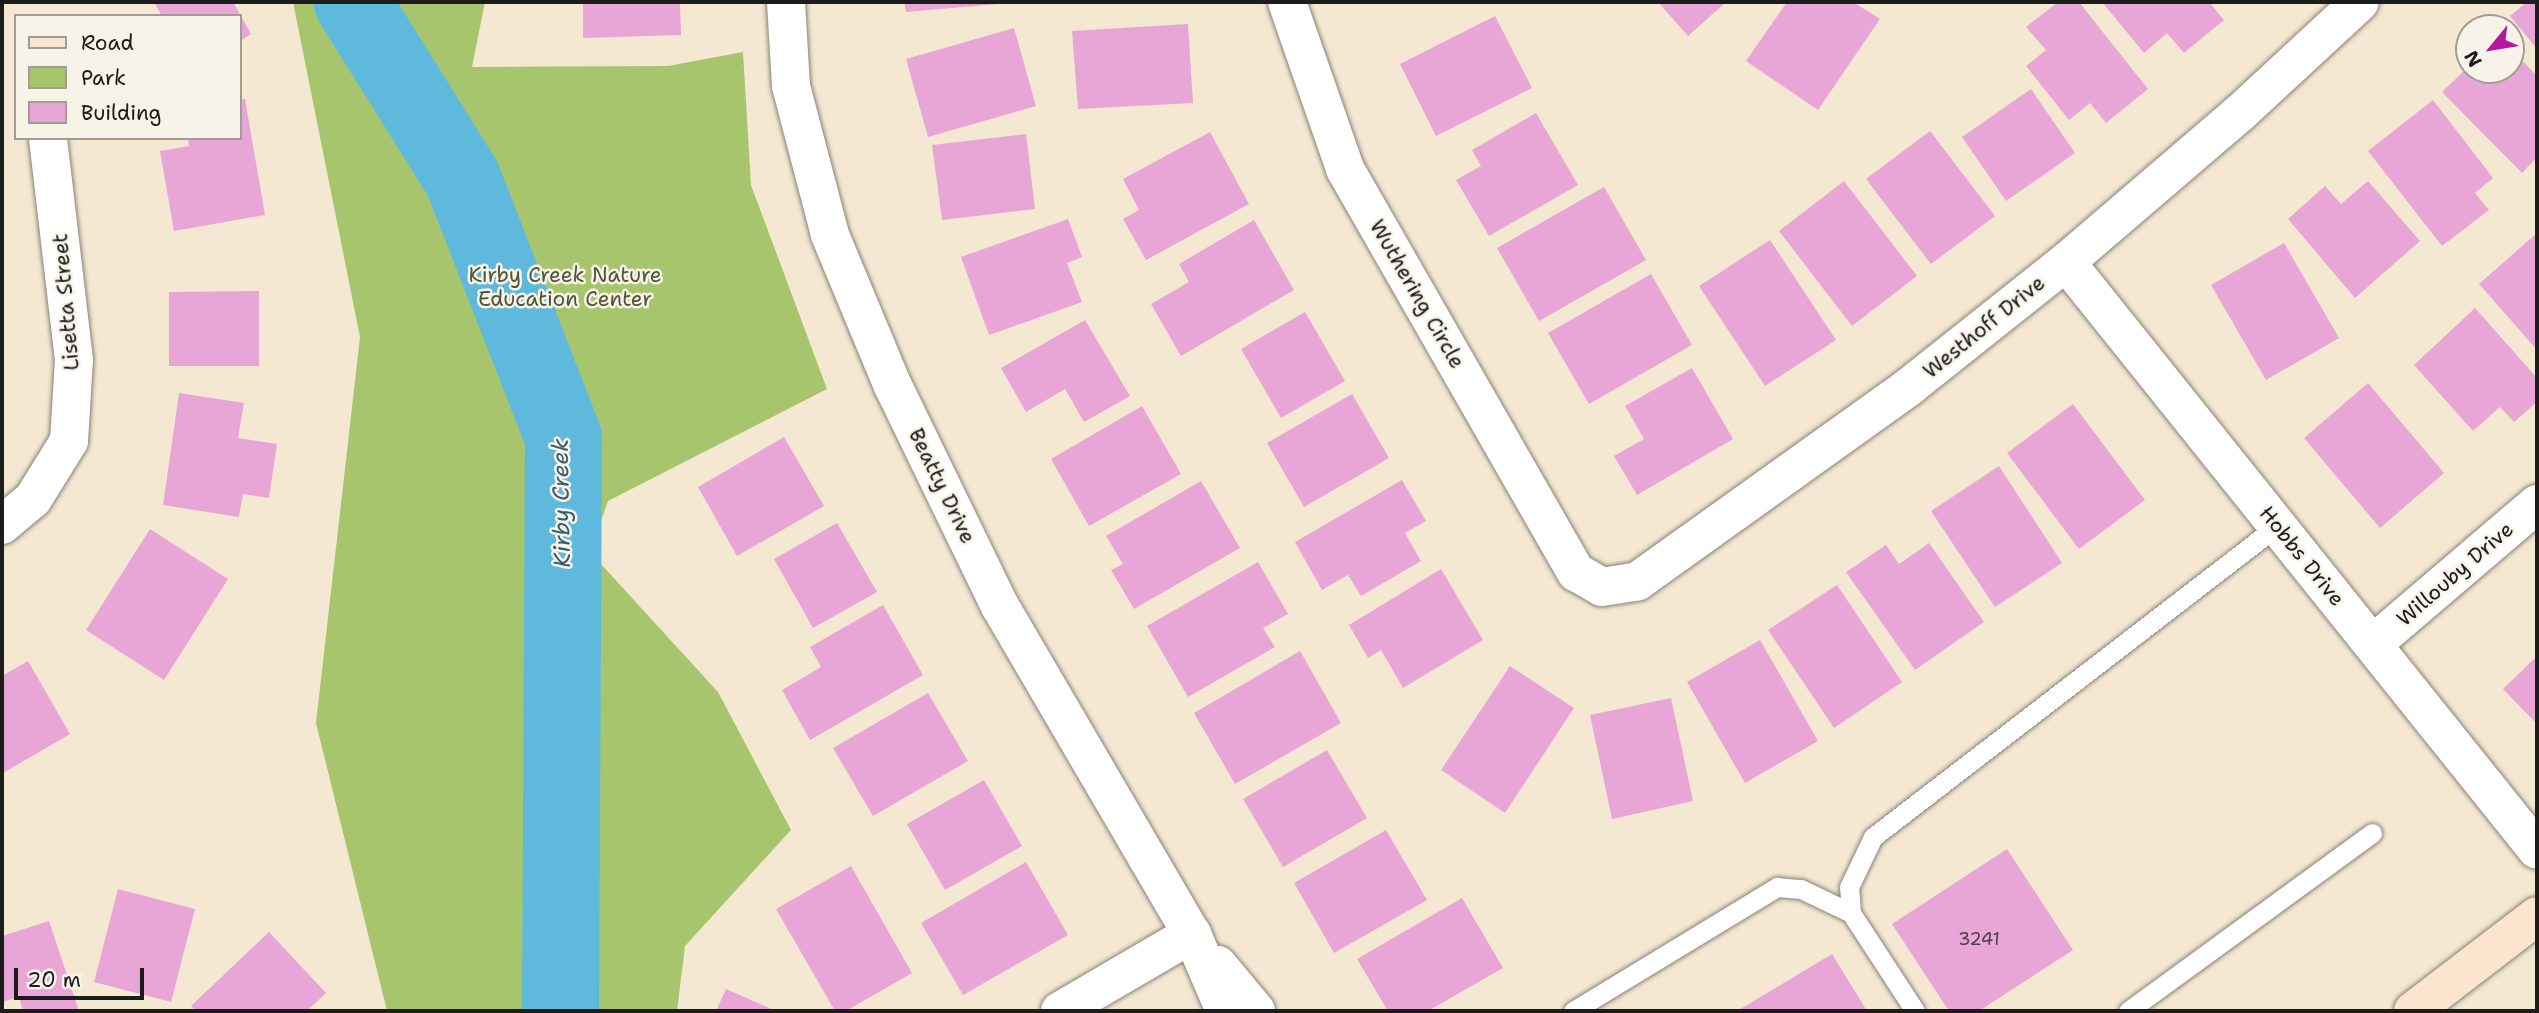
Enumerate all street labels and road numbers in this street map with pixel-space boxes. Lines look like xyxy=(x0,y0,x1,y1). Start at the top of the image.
street label: Wuthering Circle xyxy=(1364,215,1470,373)
street label: Lisetta Street xyxy=(47,232,85,372)
street label: Westhoff Drive xyxy=(1918,270,2050,384)
street label: Beatty Drive xyxy=(903,424,981,548)
street label: Hobbs Drive xyxy=(2254,501,2350,611)
street label: Willouby Drive xyxy=(2392,517,2518,631)

